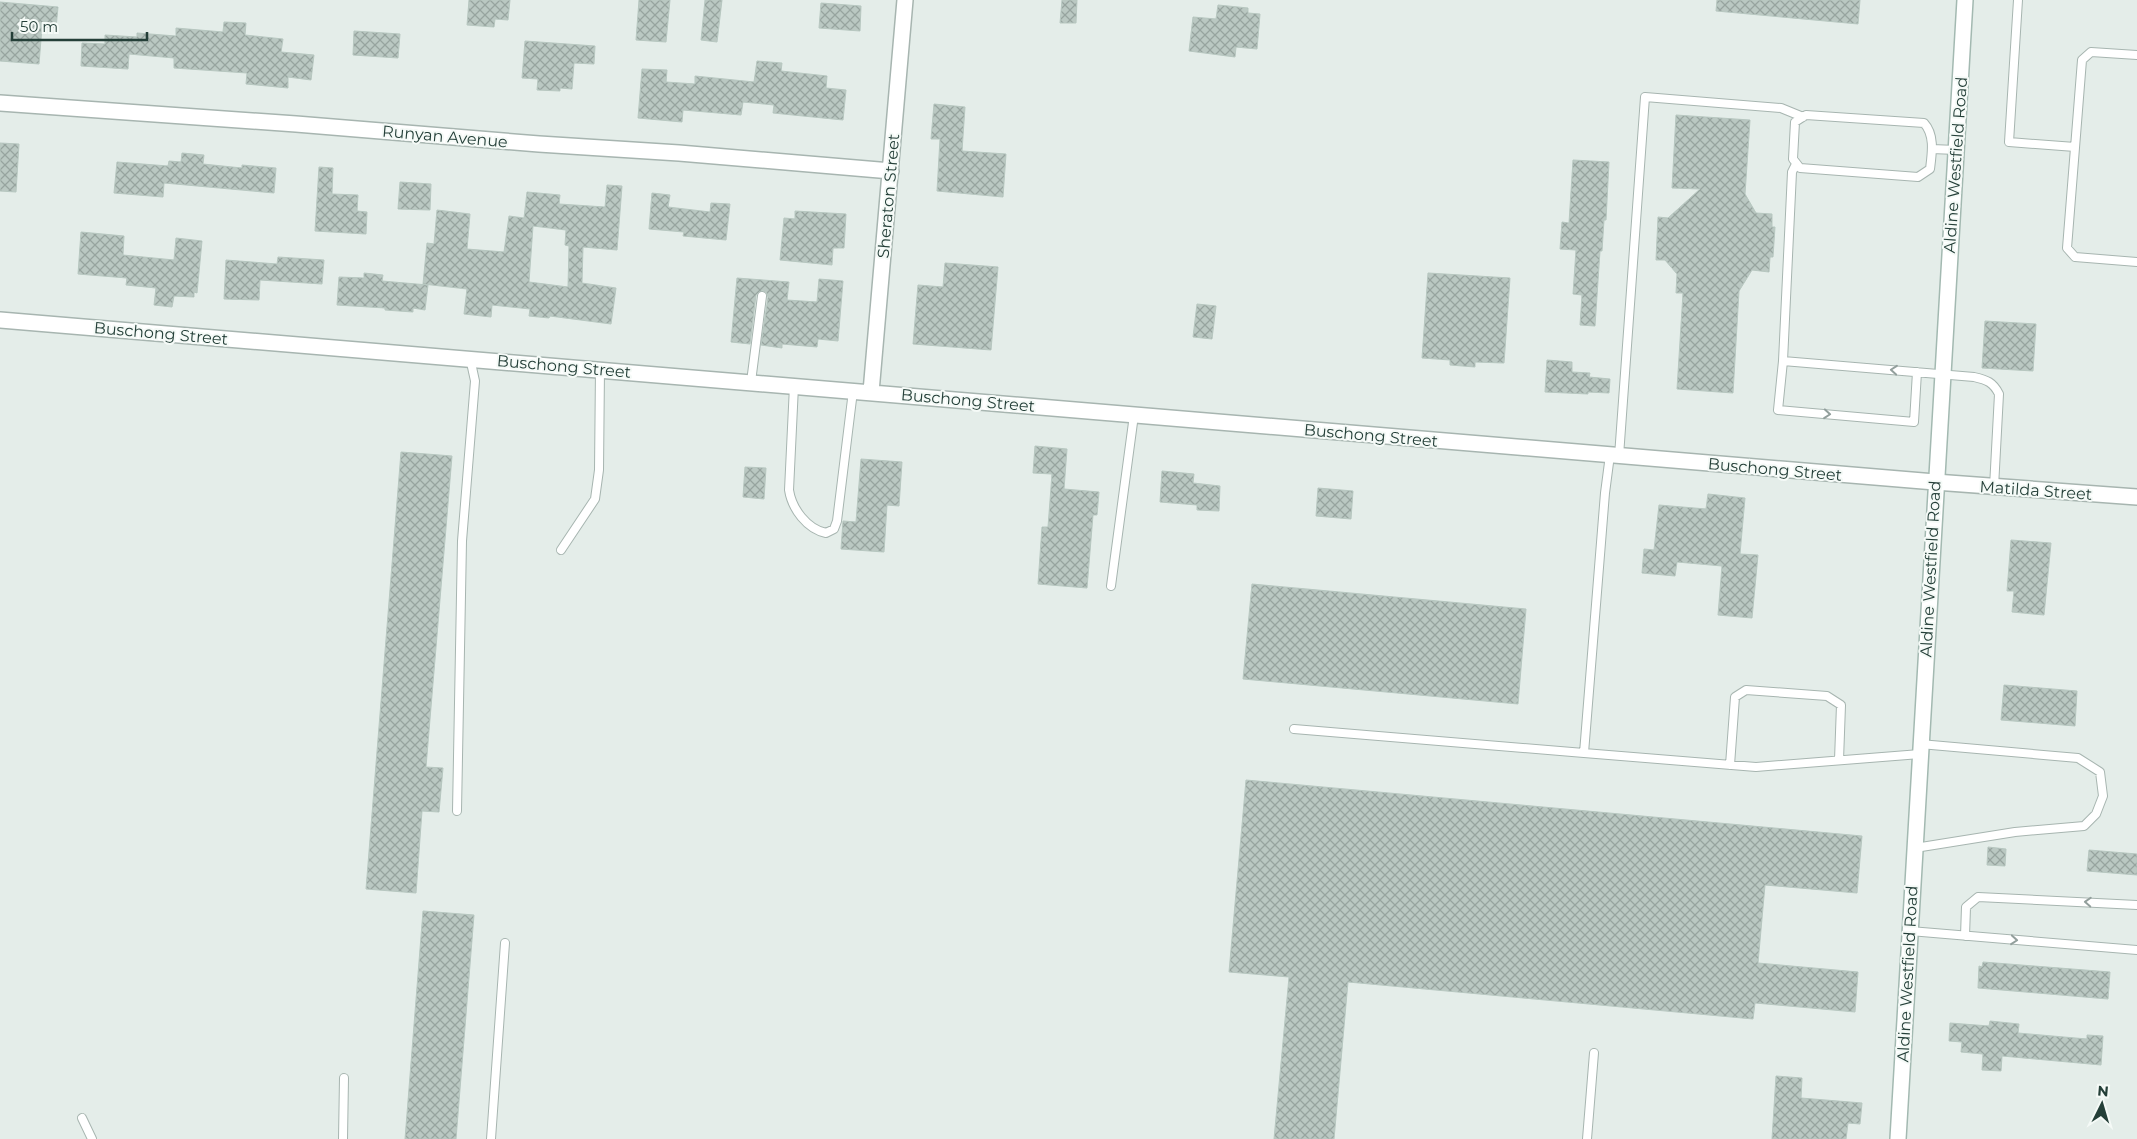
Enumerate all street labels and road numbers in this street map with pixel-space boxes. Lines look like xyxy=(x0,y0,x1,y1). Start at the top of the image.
street label: Aldine Westfield Road xyxy=(1940,76,1971,254)
street label: Runyan Avenue xyxy=(381,122,509,151)
street label: Sheraton Street xyxy=(874,132,903,259)
street label: Buschong Street xyxy=(93,318,229,349)
street label: Buschong Street xyxy=(496,351,632,382)
street label: Buschong Street xyxy=(900,385,1036,416)
street label: Buschong Street xyxy=(1303,420,1439,451)
street label: Buschong Street xyxy=(1707,454,1843,485)
street label: Matilda Street xyxy=(1979,477,2093,504)
street label: Aldine Westfield Road xyxy=(1916,480,1945,658)
street label: Aldine Westfield Road xyxy=(1893,885,1922,1063)

